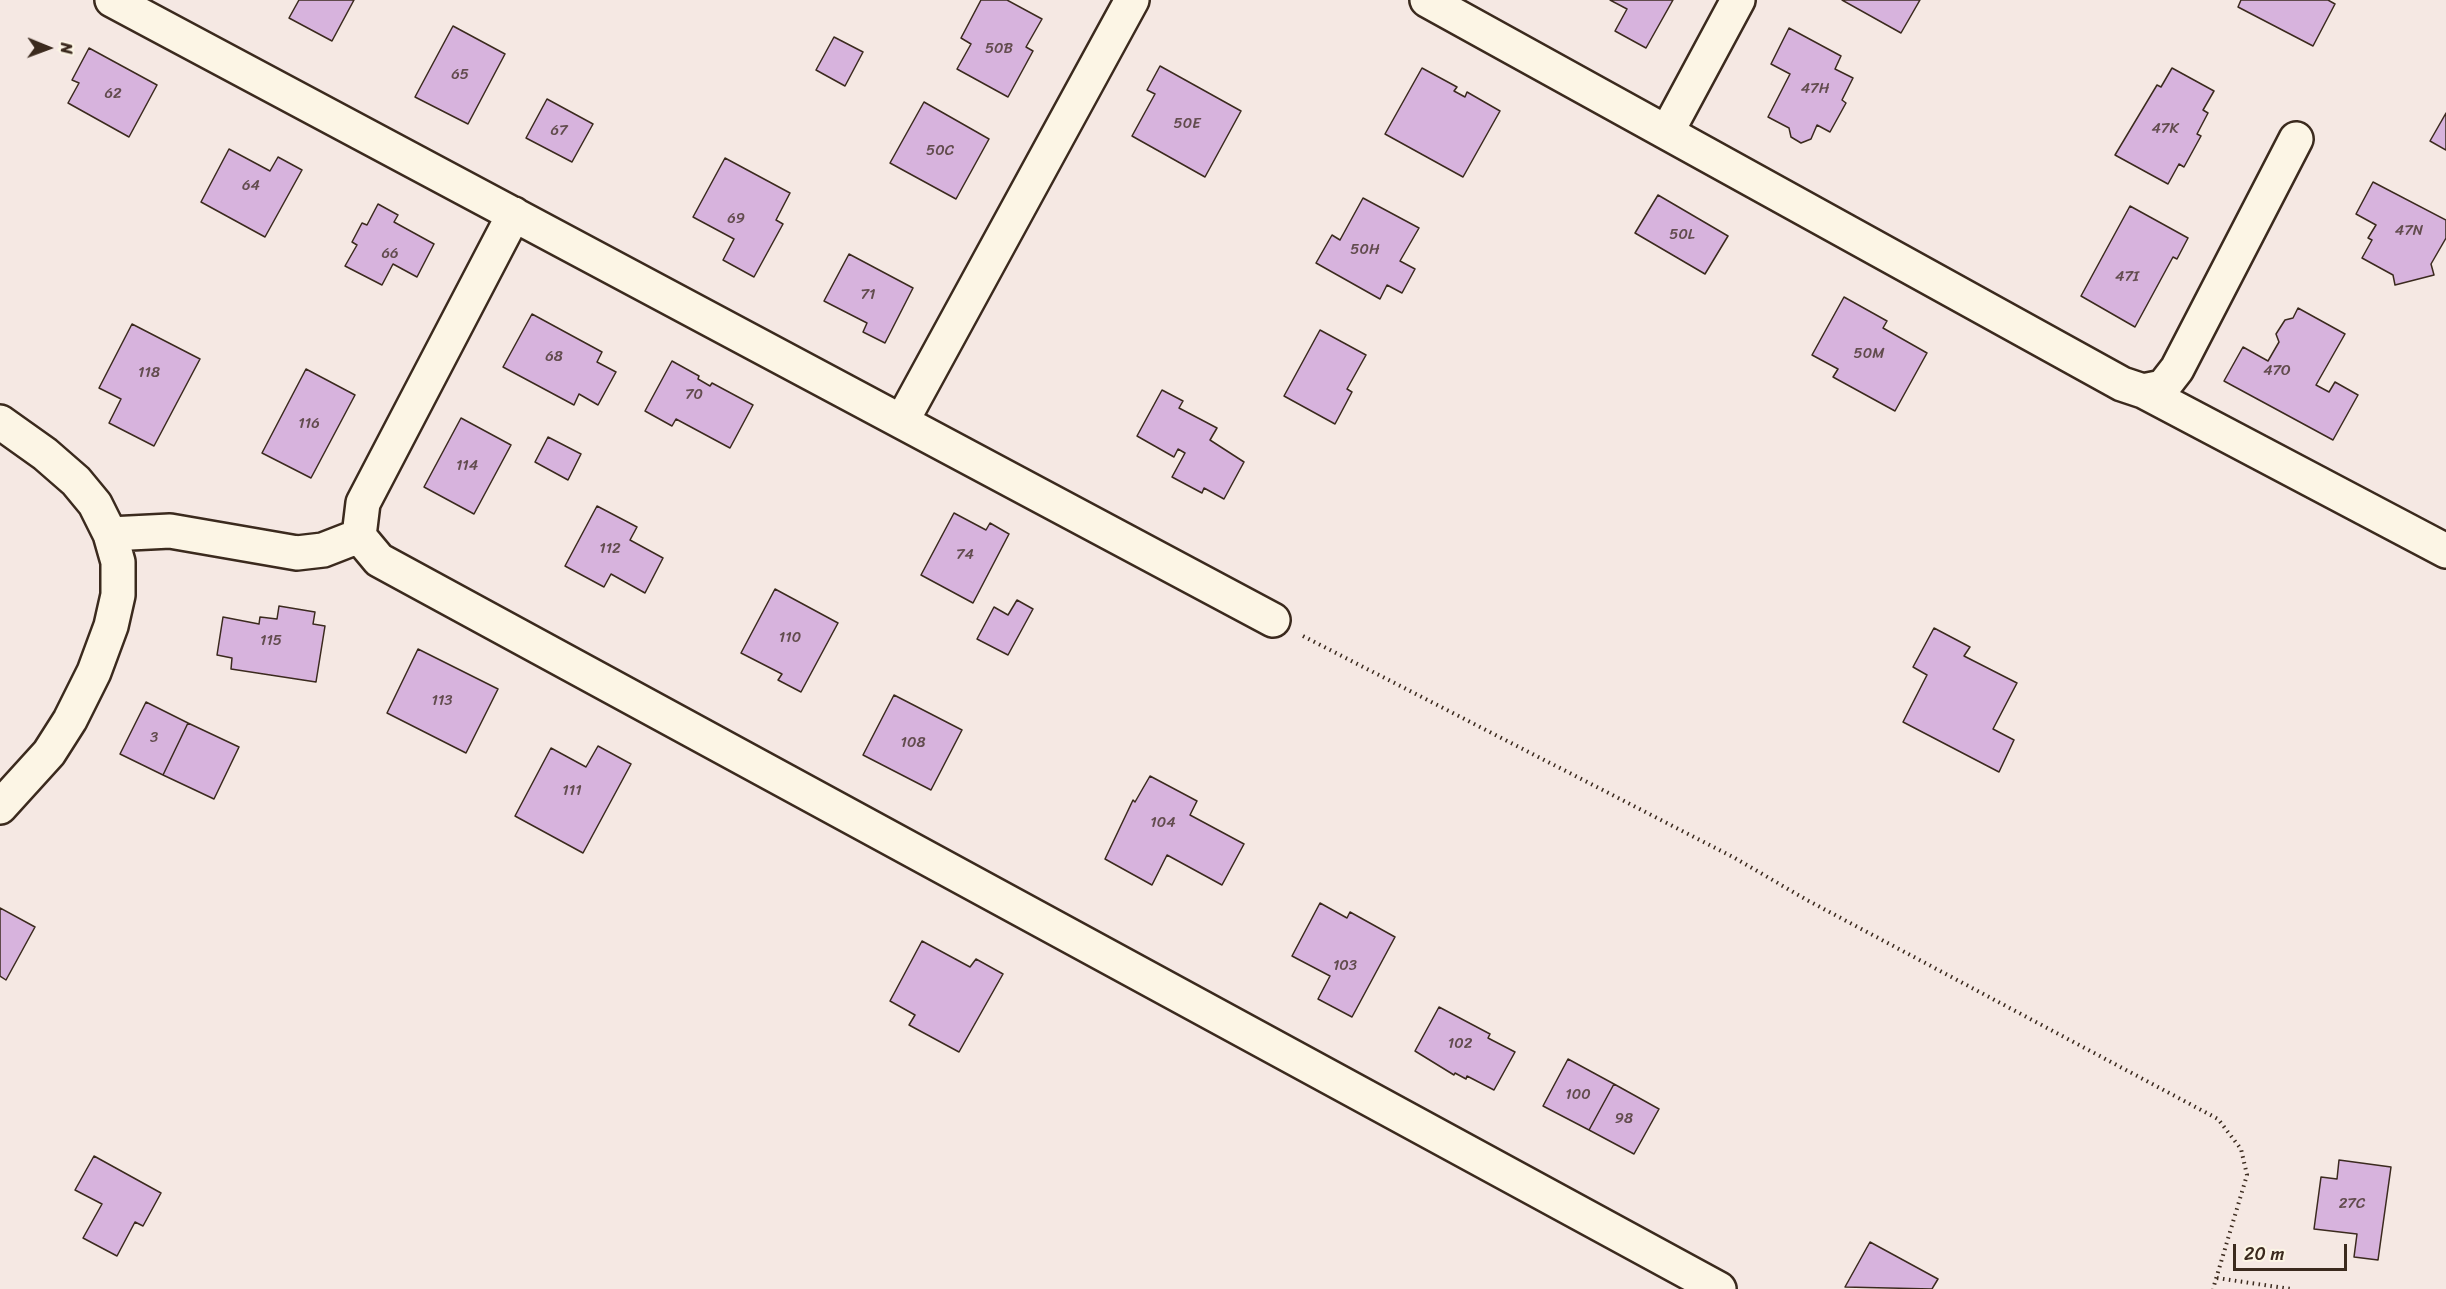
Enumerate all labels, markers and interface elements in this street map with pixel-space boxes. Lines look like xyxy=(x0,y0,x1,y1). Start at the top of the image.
north arrow xyxy=(18,18,78,78)
house number: 50B xyxy=(985,40,1013,58)
text: N xyxy=(52,43,81,54)
house number: 65 xyxy=(451,66,469,84)
house number: 47H xyxy=(1801,80,1829,98)
house number: 62 xyxy=(104,85,122,103)
house number: 50E xyxy=(1174,115,1200,133)
house number: 47K xyxy=(2151,120,2179,138)
house number: 67 xyxy=(550,122,568,140)
house number: 50C xyxy=(926,142,954,160)
house number: 64 xyxy=(242,177,260,195)
house number: 69 xyxy=(727,210,745,228)
house number: 47N xyxy=(2395,222,2423,240)
house number: 50L xyxy=(1669,226,1695,244)
house number: 50H xyxy=(1350,241,1380,259)
house number: 66 xyxy=(381,245,399,263)
house number: 47I xyxy=(2115,268,2139,286)
house number: 71 xyxy=(861,286,875,304)
house number: 50M xyxy=(1854,345,1884,363)
house number: 68 xyxy=(545,348,563,366)
house number: 47O xyxy=(2263,362,2291,380)
house number: 118 xyxy=(138,364,160,382)
house number: 70 xyxy=(685,386,703,404)
house number: 116 xyxy=(298,415,320,433)
house number: 114 xyxy=(456,457,478,475)
house number: 112 xyxy=(599,540,621,558)
house number: 74 xyxy=(956,546,974,564)
house number: 110 xyxy=(779,629,801,647)
house number: 115 xyxy=(260,632,282,650)
house number: 113 xyxy=(431,692,453,710)
house number: 3 xyxy=(150,729,158,747)
house number: 108 xyxy=(901,734,925,752)
house number: 111 xyxy=(562,782,582,800)
house number: 104 xyxy=(1150,814,1176,832)
house number: 103 xyxy=(1333,957,1357,975)
house number: 102 xyxy=(1448,1035,1472,1053)
house number: 100 xyxy=(1565,1086,1591,1104)
house number: 98 xyxy=(1615,1110,1633,1128)
house number: 27C xyxy=(2339,1195,2365,1213)
scale bar xyxy=(2236,1232,2350,1270)
text: 20 m xyxy=(2244,1238,2284,1270)

